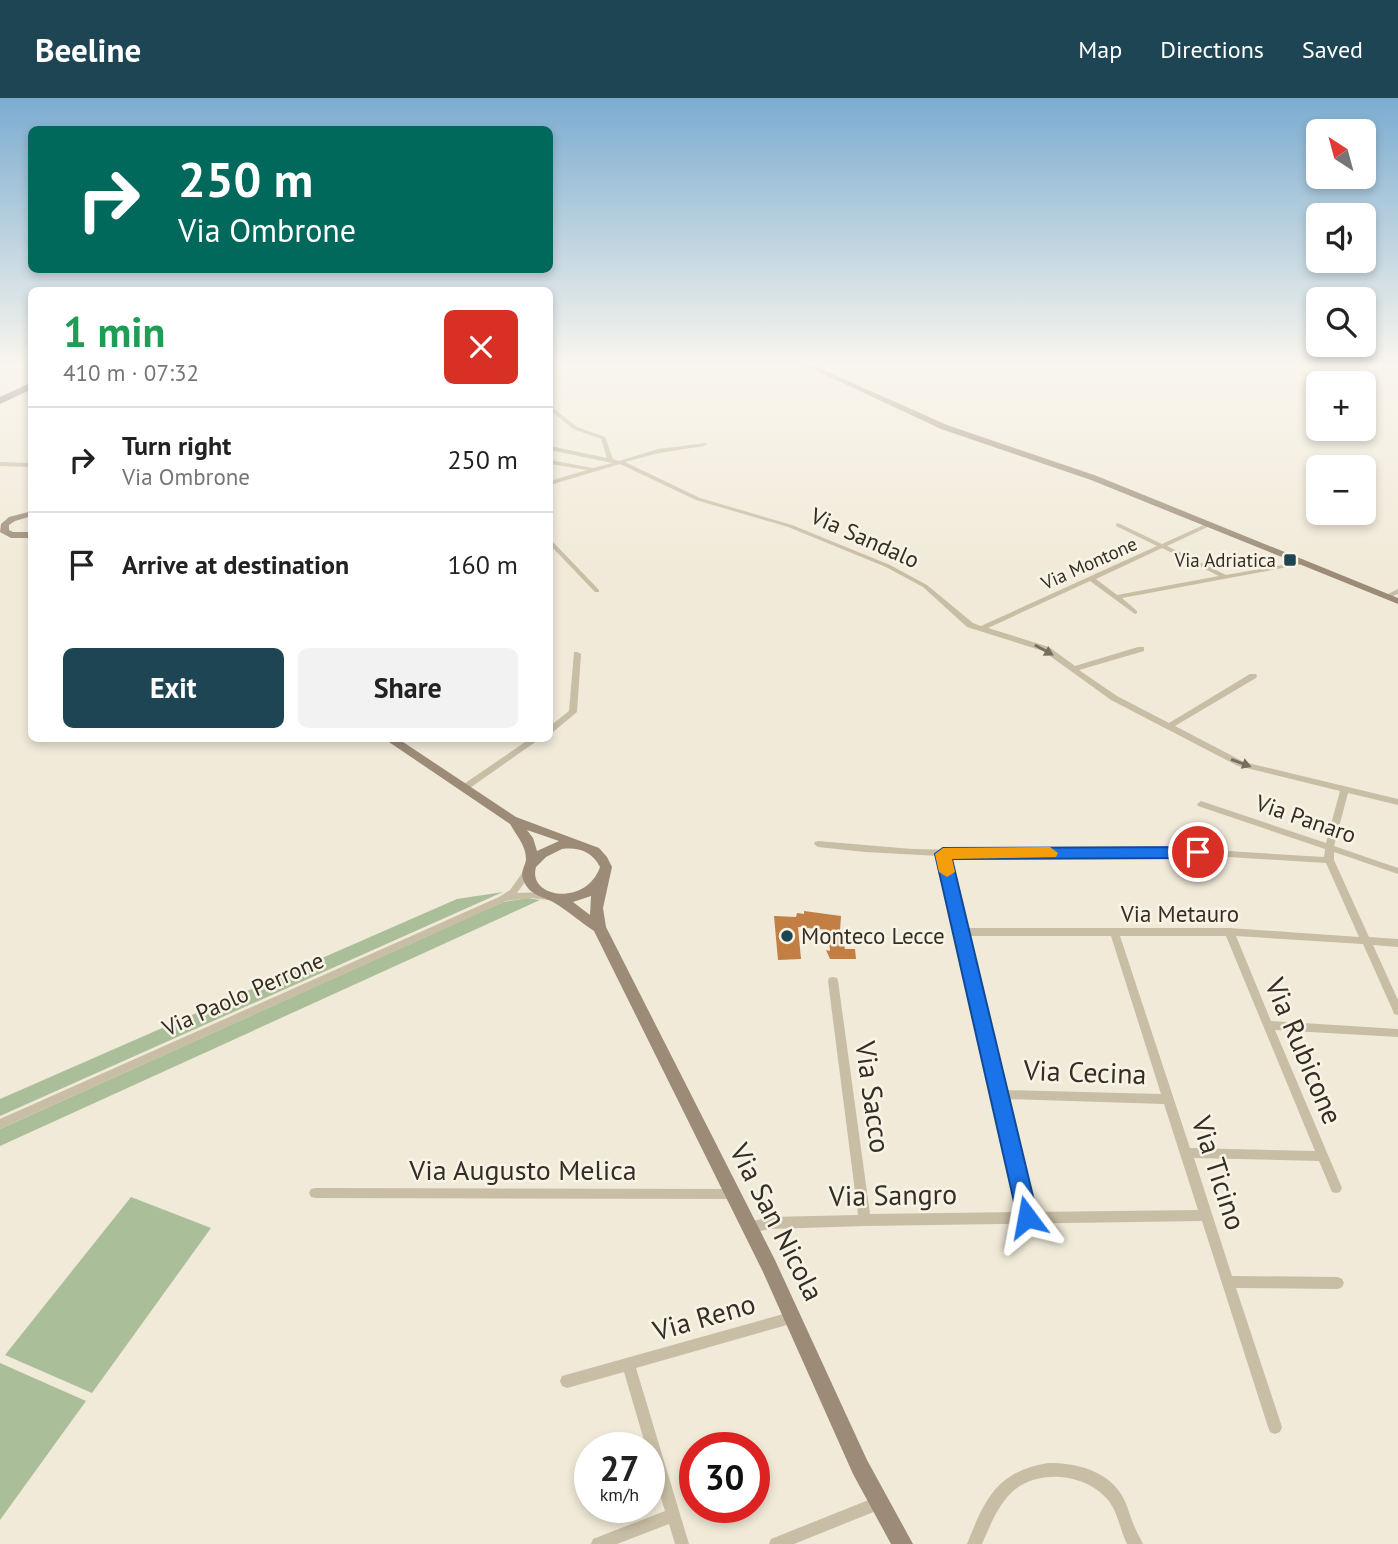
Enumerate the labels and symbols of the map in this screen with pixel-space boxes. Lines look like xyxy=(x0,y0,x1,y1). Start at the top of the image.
north arrow xyxy=(1306,119,1376,189)
street label: Via Sandalo xyxy=(805,500,924,574)
street label: Via Montone xyxy=(1036,531,1141,595)
place label: Via Adriatica xyxy=(1173,548,1276,572)
marker: Via Adriatica xyxy=(1282,552,1298,568)
one-way arrow xyxy=(1035,644,1054,656)
one-way arrow xyxy=(1230,758,1251,769)
street label: Via Panaro xyxy=(1251,788,1360,849)
pin xyxy=(1168,822,1228,882)
street label: Via Metauro xyxy=(1120,899,1239,928)
place label: Monteco Lecce xyxy=(801,921,945,950)
marker: Monteco Lecce xyxy=(779,928,795,944)
street label: Via Paolo Perrone xyxy=(157,945,328,1043)
street label: Via Rubicone xyxy=(1257,971,1352,1130)
street label: Via Sacco xyxy=(847,1038,900,1155)
street label: Via Cecina xyxy=(1022,1051,1147,1092)
street label: Via Ticino xyxy=(1183,1110,1255,1234)
street label: Via San Nicola xyxy=(722,1136,833,1307)
street label: Via Augusto Melica xyxy=(408,1151,637,1188)
street label: Via Sangro xyxy=(827,1175,958,1214)
position arrow xyxy=(990,1180,1064,1254)
street label: Via Reno xyxy=(648,1284,759,1349)
speed limit sign: 30 xyxy=(679,1432,770,1523)

